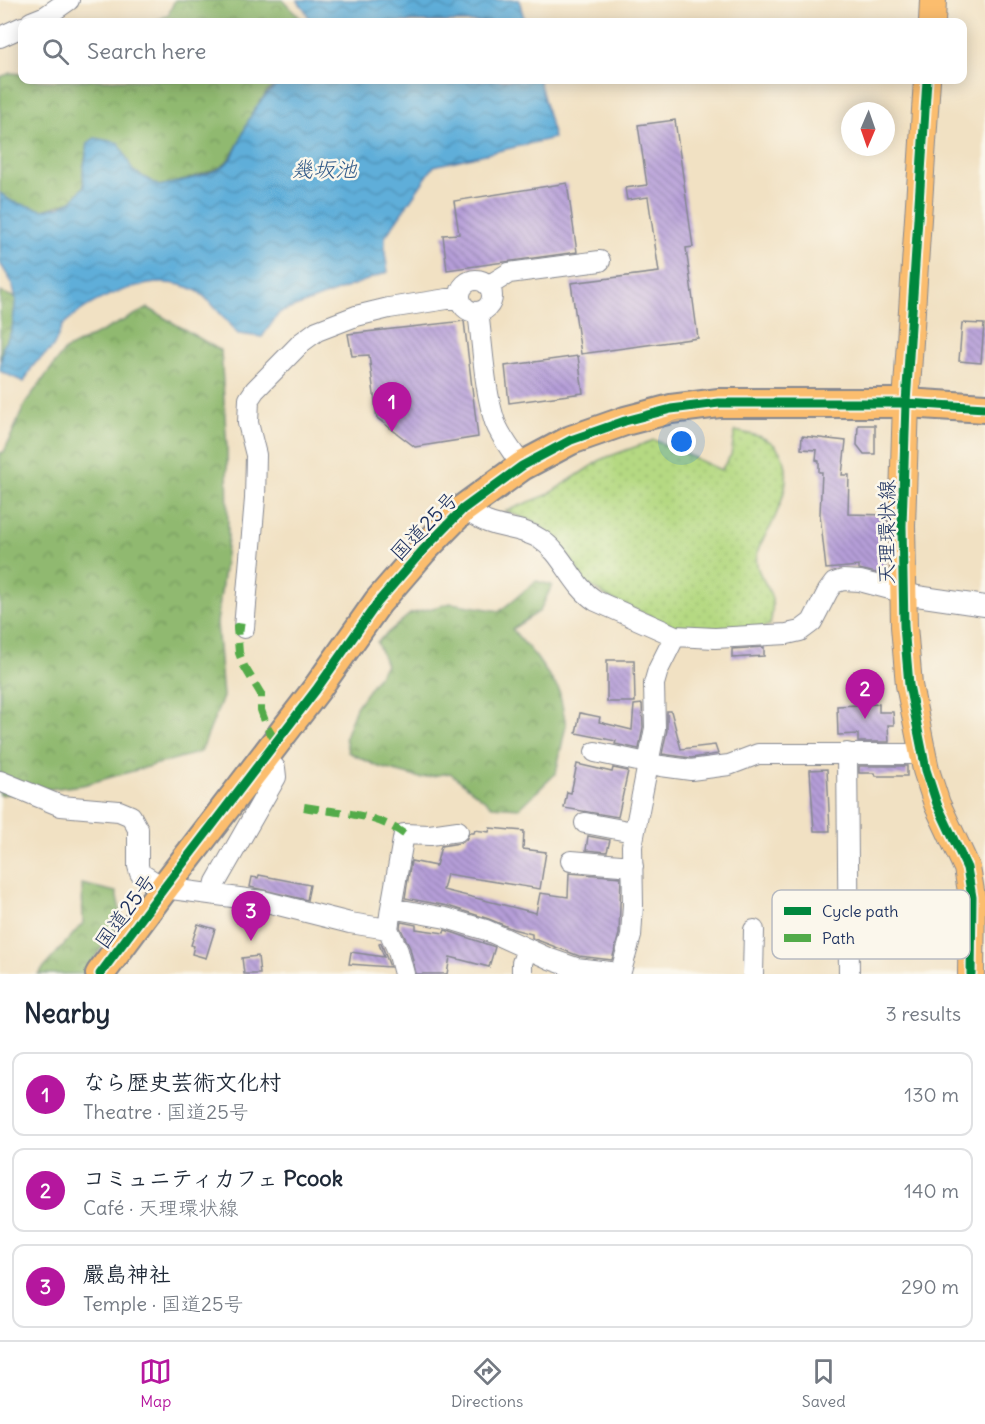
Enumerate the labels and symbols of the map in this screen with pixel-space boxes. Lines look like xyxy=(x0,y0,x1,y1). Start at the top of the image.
north arrow xyxy=(841,102,895,156)
water label: 幾坂池 xyxy=(291,155,358,183)
pin: 1 xyxy=(372,382,412,432)
your location xyxy=(667,427,696,456)
street label: 天理環状線 xyxy=(873,480,900,585)
street label: 国道25号 xyxy=(384,485,464,567)
pin: 2 xyxy=(846,670,884,719)
street label: 国道25号 xyxy=(89,868,161,954)
legend xyxy=(772,890,970,959)
pin: 3 xyxy=(232,892,270,941)
text: Cycle path xyxy=(822,901,898,921)
text: Path xyxy=(822,928,855,948)

